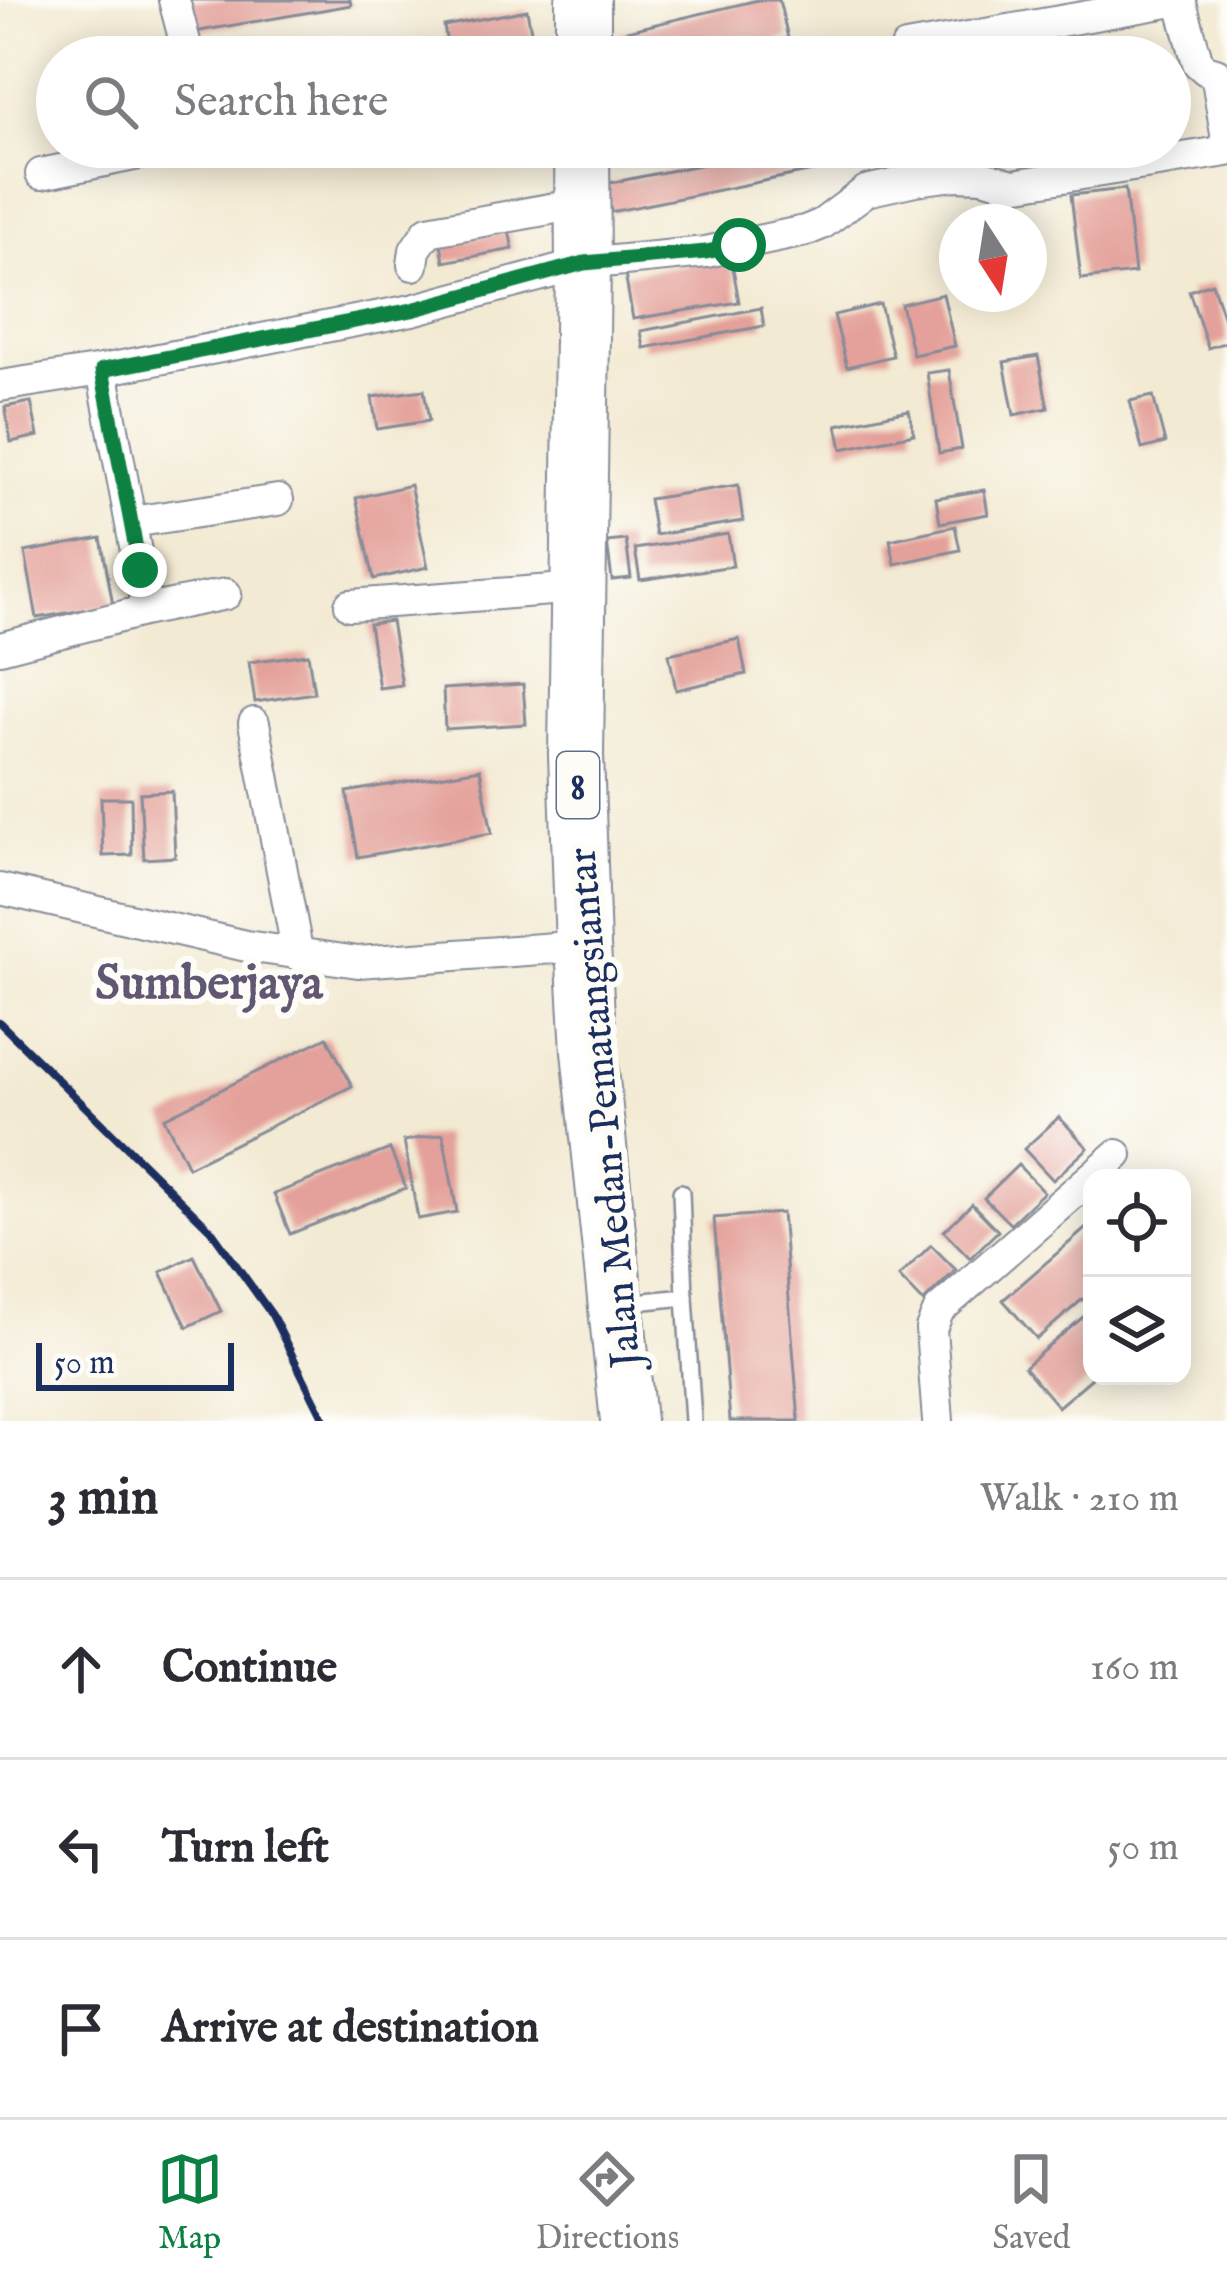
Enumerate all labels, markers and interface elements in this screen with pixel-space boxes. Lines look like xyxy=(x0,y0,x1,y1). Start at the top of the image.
search box xyxy=(36,36,1191,168)
icon: search xyxy=(78,69,144,135)
text: Search here xyxy=(174,74,388,131)
north arrow xyxy=(939,204,1047,312)
route start xyxy=(712,218,766,272)
route end xyxy=(113,543,167,597)
road number: 8 xyxy=(557,752,599,818)
street label: Jalan Medan-Pematangsiantar xyxy=(556,845,655,1374)
district label: Sumberjaya xyxy=(95,955,324,1015)
map controls xyxy=(1083,1169,1191,1385)
button: locate xyxy=(1083,1169,1191,1277)
button: layers xyxy=(1083,1277,1191,1385)
scale bar xyxy=(36,1337,234,1390)
text: 50 m xyxy=(54,1343,115,1385)
text: 3 min xyxy=(48,1467,158,1532)
text: Walk · 210 m xyxy=(980,1475,1179,1524)
icon: ahead xyxy=(48,1636,114,1702)
text: Continue xyxy=(162,1640,337,1697)
text: 160 m xyxy=(1090,1644,1179,1693)
icon: left xyxy=(48,1816,114,1882)
text: Turn left xyxy=(162,1820,329,1877)
text: 50 m xyxy=(1107,1824,1179,1873)
icon: arrive xyxy=(48,1996,114,2062)
text: Arrive at destination xyxy=(162,2000,539,2057)
tab: Map xyxy=(157,2146,223,2260)
tab: Directions xyxy=(536,2146,679,2260)
tab: Saved xyxy=(992,2146,1070,2260)

